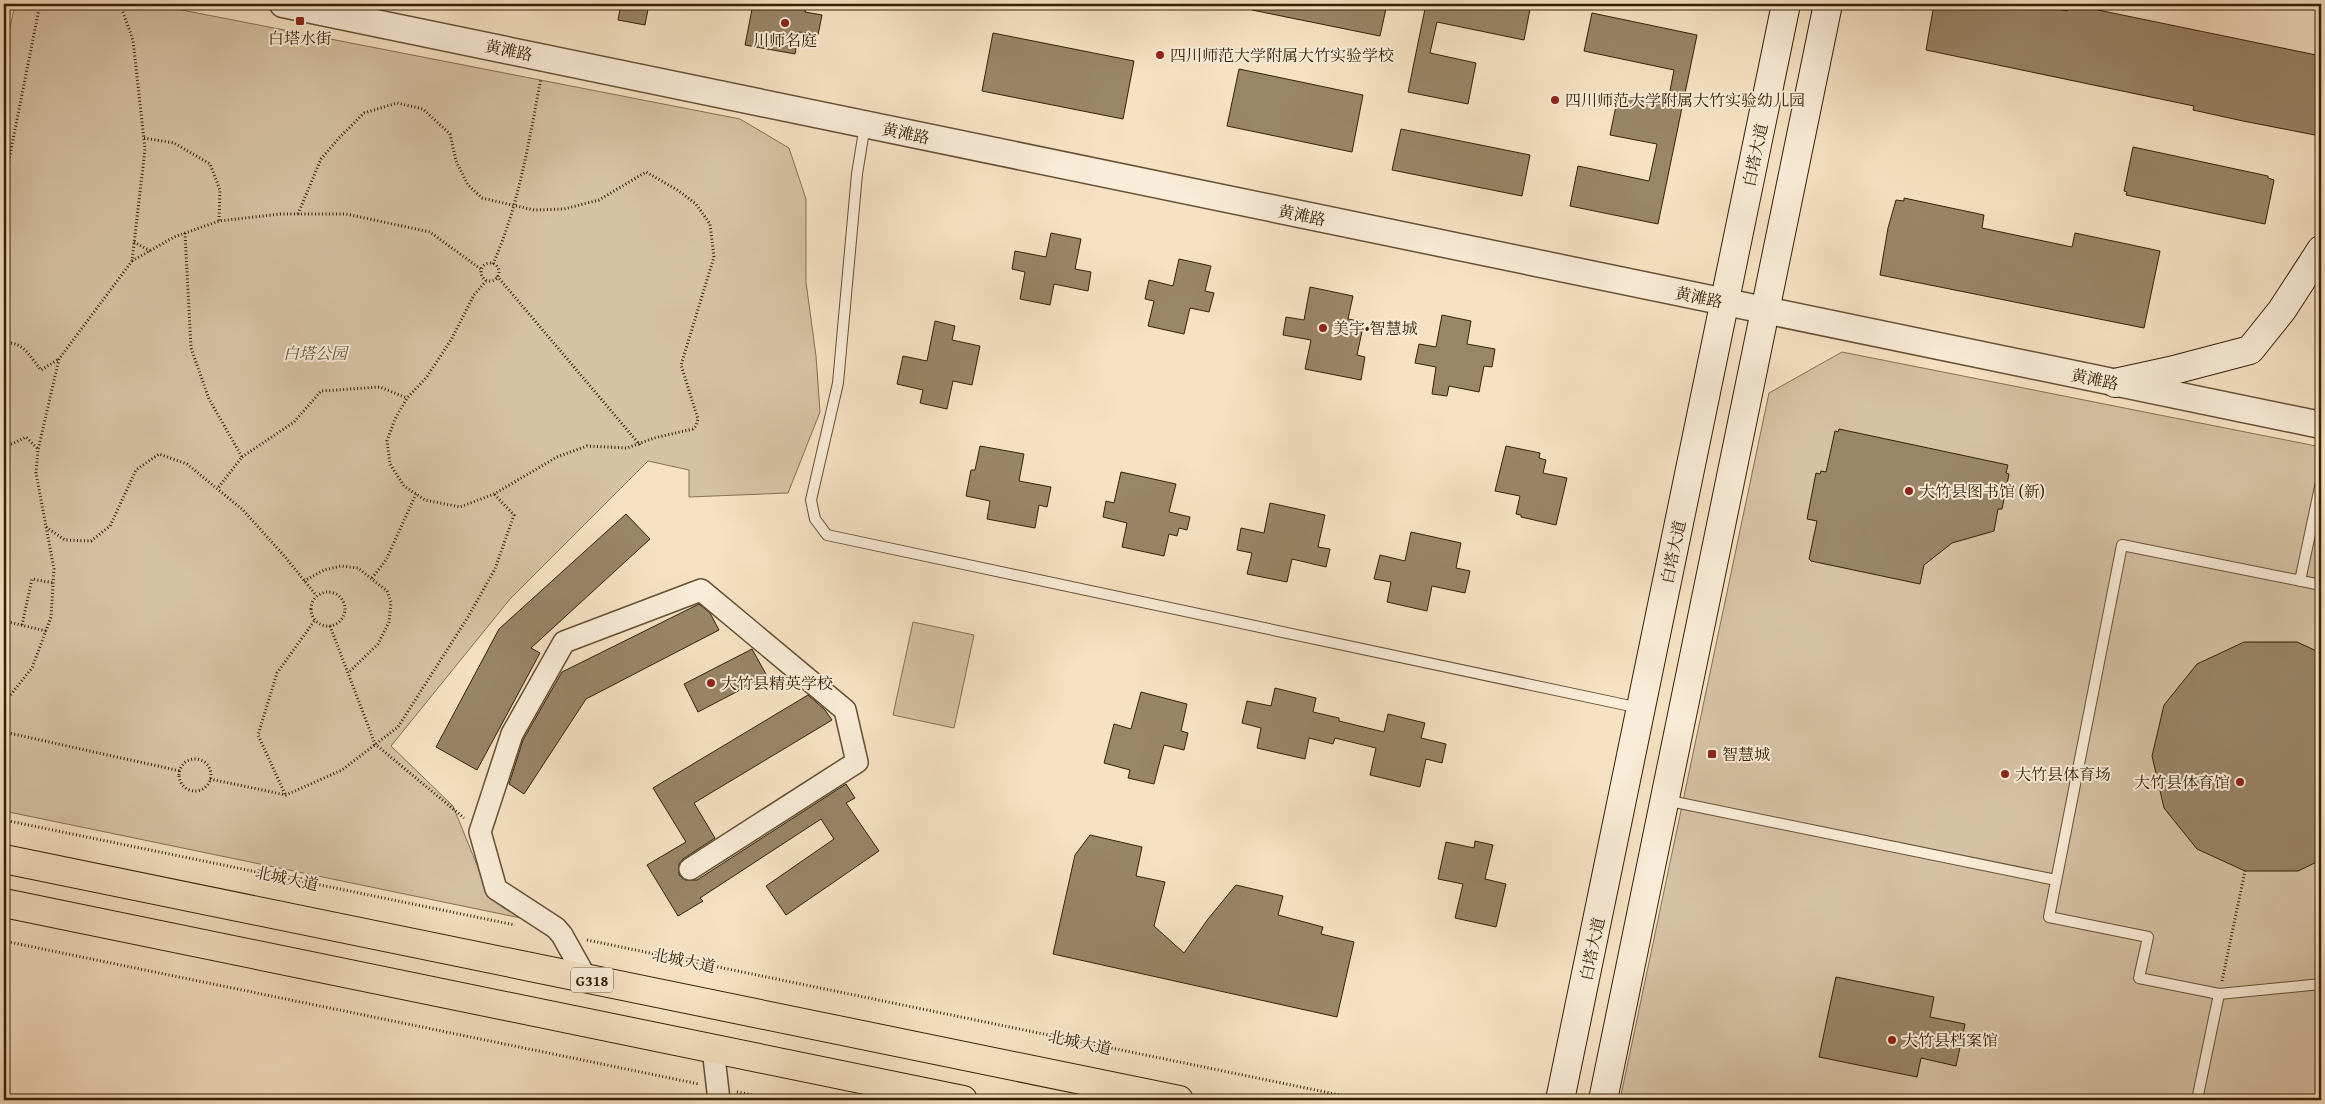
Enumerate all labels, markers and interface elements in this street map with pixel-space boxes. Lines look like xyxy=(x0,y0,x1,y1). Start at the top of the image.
marker: 白塔水街 xyxy=(294,15,306,27)
marker: 川师名庭 xyxy=(779,17,791,29)
place label: 白塔水街 xyxy=(268,26,332,50)
place label: 川师名庭 xyxy=(753,28,817,52)
street label: 黄滩路 xyxy=(483,33,535,67)
place label: 四川师范大学附属大竹实验学校 xyxy=(1170,43,1394,67)
marker: 四川师范大学附属大竹实验学校 xyxy=(1154,49,1166,61)
place label: 四川师范大学附属大竹实验幼儿园 xyxy=(1565,88,1805,112)
marker: 四川师范大学附属大竹实验幼儿园 xyxy=(1549,94,1561,106)
street label: 黄滩路 xyxy=(880,116,932,150)
street label: 白塔大道 xyxy=(1737,121,1773,189)
street label: 黄滩路 xyxy=(1276,198,1328,232)
street label: 黄滩路 xyxy=(1673,280,1725,314)
place label: 美宇•智慧城 xyxy=(1333,316,1417,340)
marker: 美宇•智慧城 xyxy=(1317,322,1329,334)
park label: 白塔公园 xyxy=(283,341,350,365)
street label: 黄滩路 xyxy=(2069,362,2121,396)
place label: 大竹县图书馆 (新) xyxy=(1919,479,2045,503)
marker: 大竹县图书馆 (新) xyxy=(1903,485,1915,497)
street label: 白塔大道 xyxy=(1655,518,1691,586)
place label: 大竹县精英学校 xyxy=(721,671,833,695)
marker: 大竹县精英学校 xyxy=(705,677,717,689)
place label: 智慧城 xyxy=(1722,742,1770,766)
marker: 智慧城 xyxy=(1706,748,1718,760)
place label: 大竹县体育场 xyxy=(2015,762,2111,786)
marker: 大竹县体育场 xyxy=(1999,768,2011,780)
place label: 大竹县体育馆 xyxy=(2134,770,2230,794)
marker: 大竹县体育馆 xyxy=(2234,776,2246,788)
street label: 北城大道 xyxy=(253,860,321,896)
street label: 白塔大道 xyxy=(1574,915,1610,983)
street label: 北城大道 xyxy=(650,942,718,978)
road number: G318 xyxy=(571,968,613,992)
street label: 北城大道 xyxy=(1046,1024,1114,1060)
place label: 大竹县档案馆 xyxy=(1902,1028,1998,1052)
marker: 大竹县档案馆 xyxy=(1886,1034,1898,1046)

